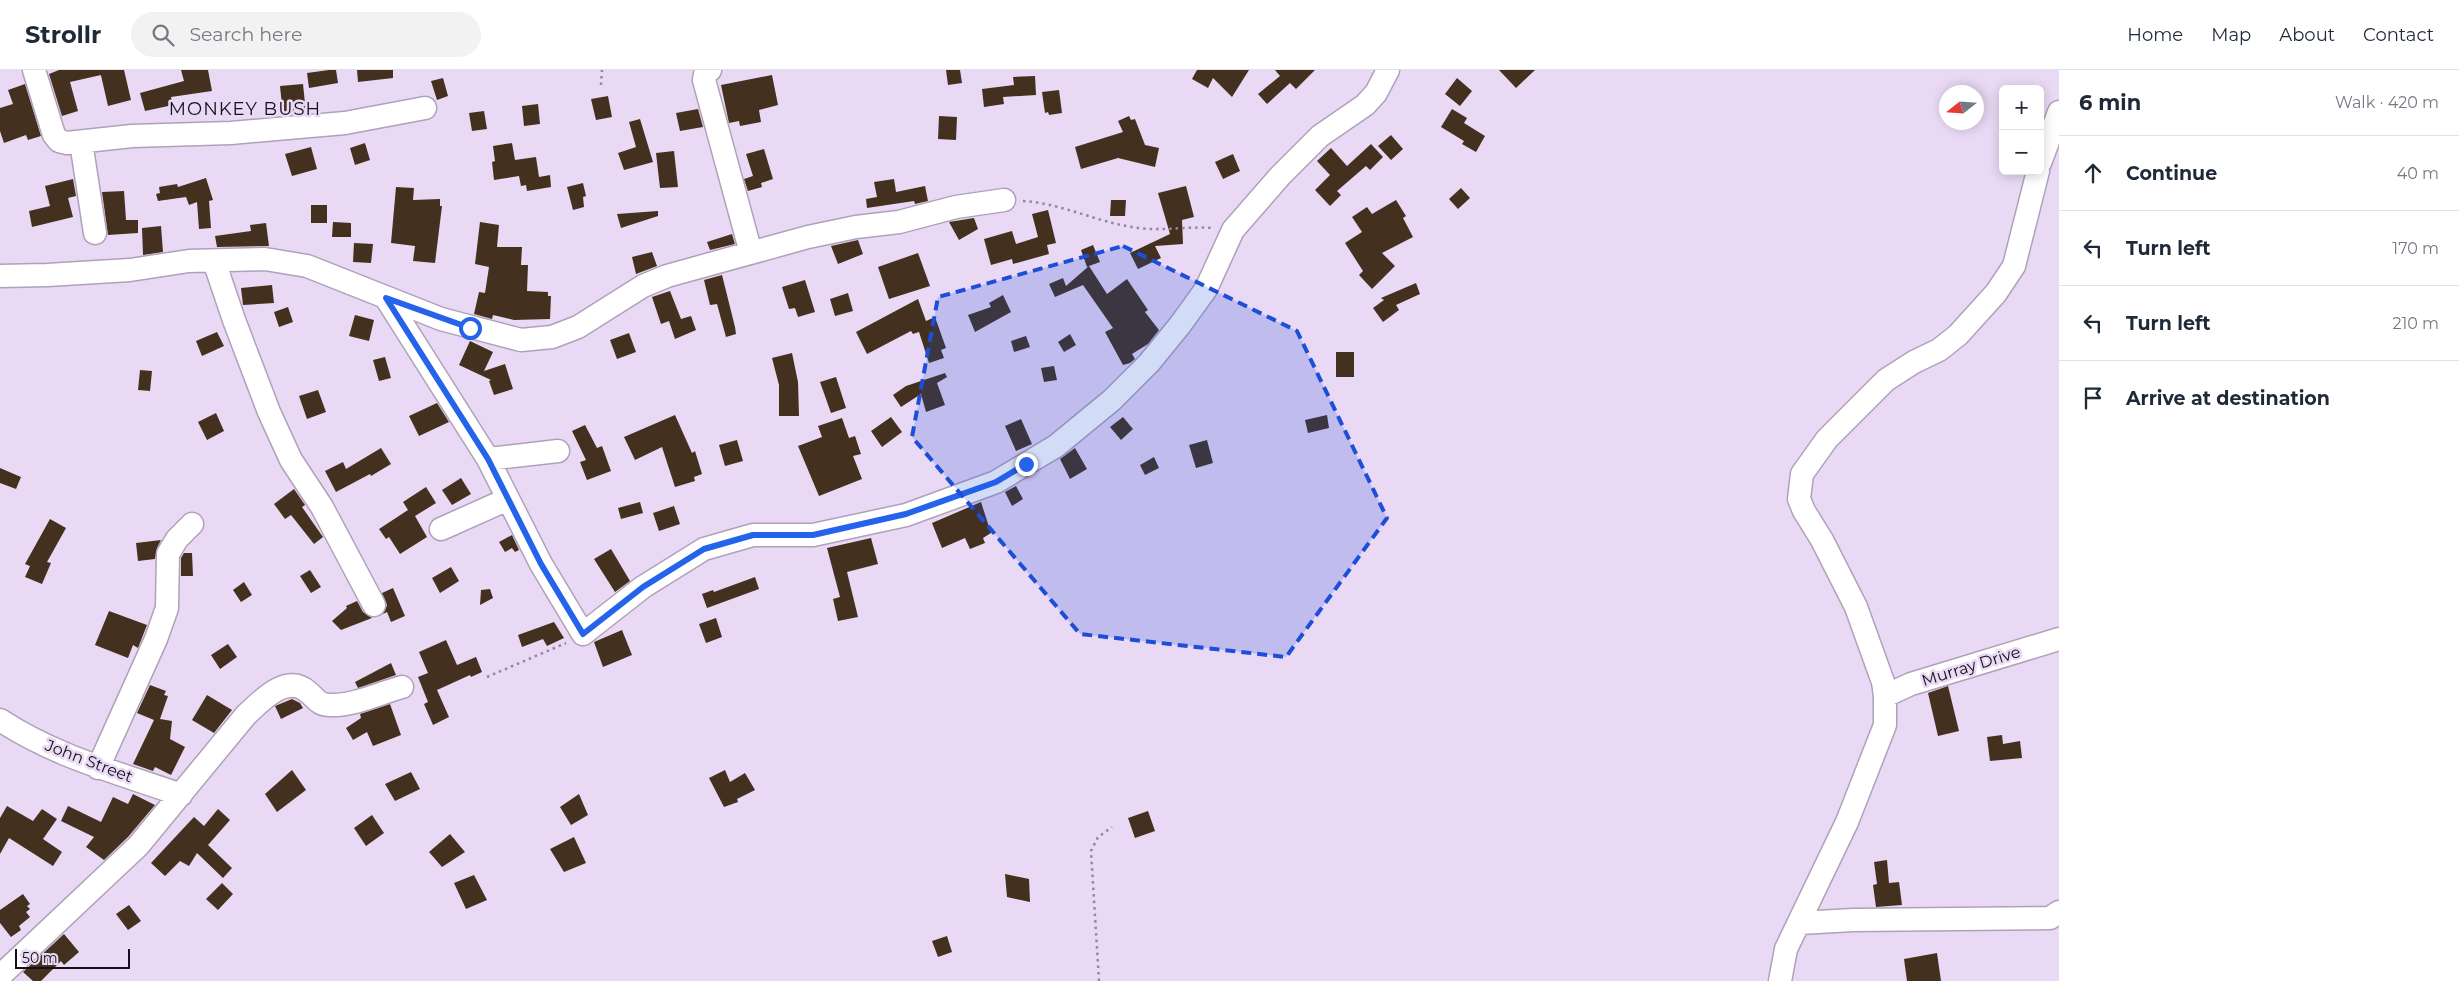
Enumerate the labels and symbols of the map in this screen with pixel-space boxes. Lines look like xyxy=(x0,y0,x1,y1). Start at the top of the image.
north arrow xyxy=(1939,85,1984,130)
district label: MONKEY BUSH xyxy=(169,98,321,120)
route start xyxy=(459,317,482,340)
route end xyxy=(1015,453,1038,476)
street label: Murray Drive xyxy=(1919,642,2023,690)
street label: John Street xyxy=(42,735,136,787)
scale bar xyxy=(15,946,130,969)

